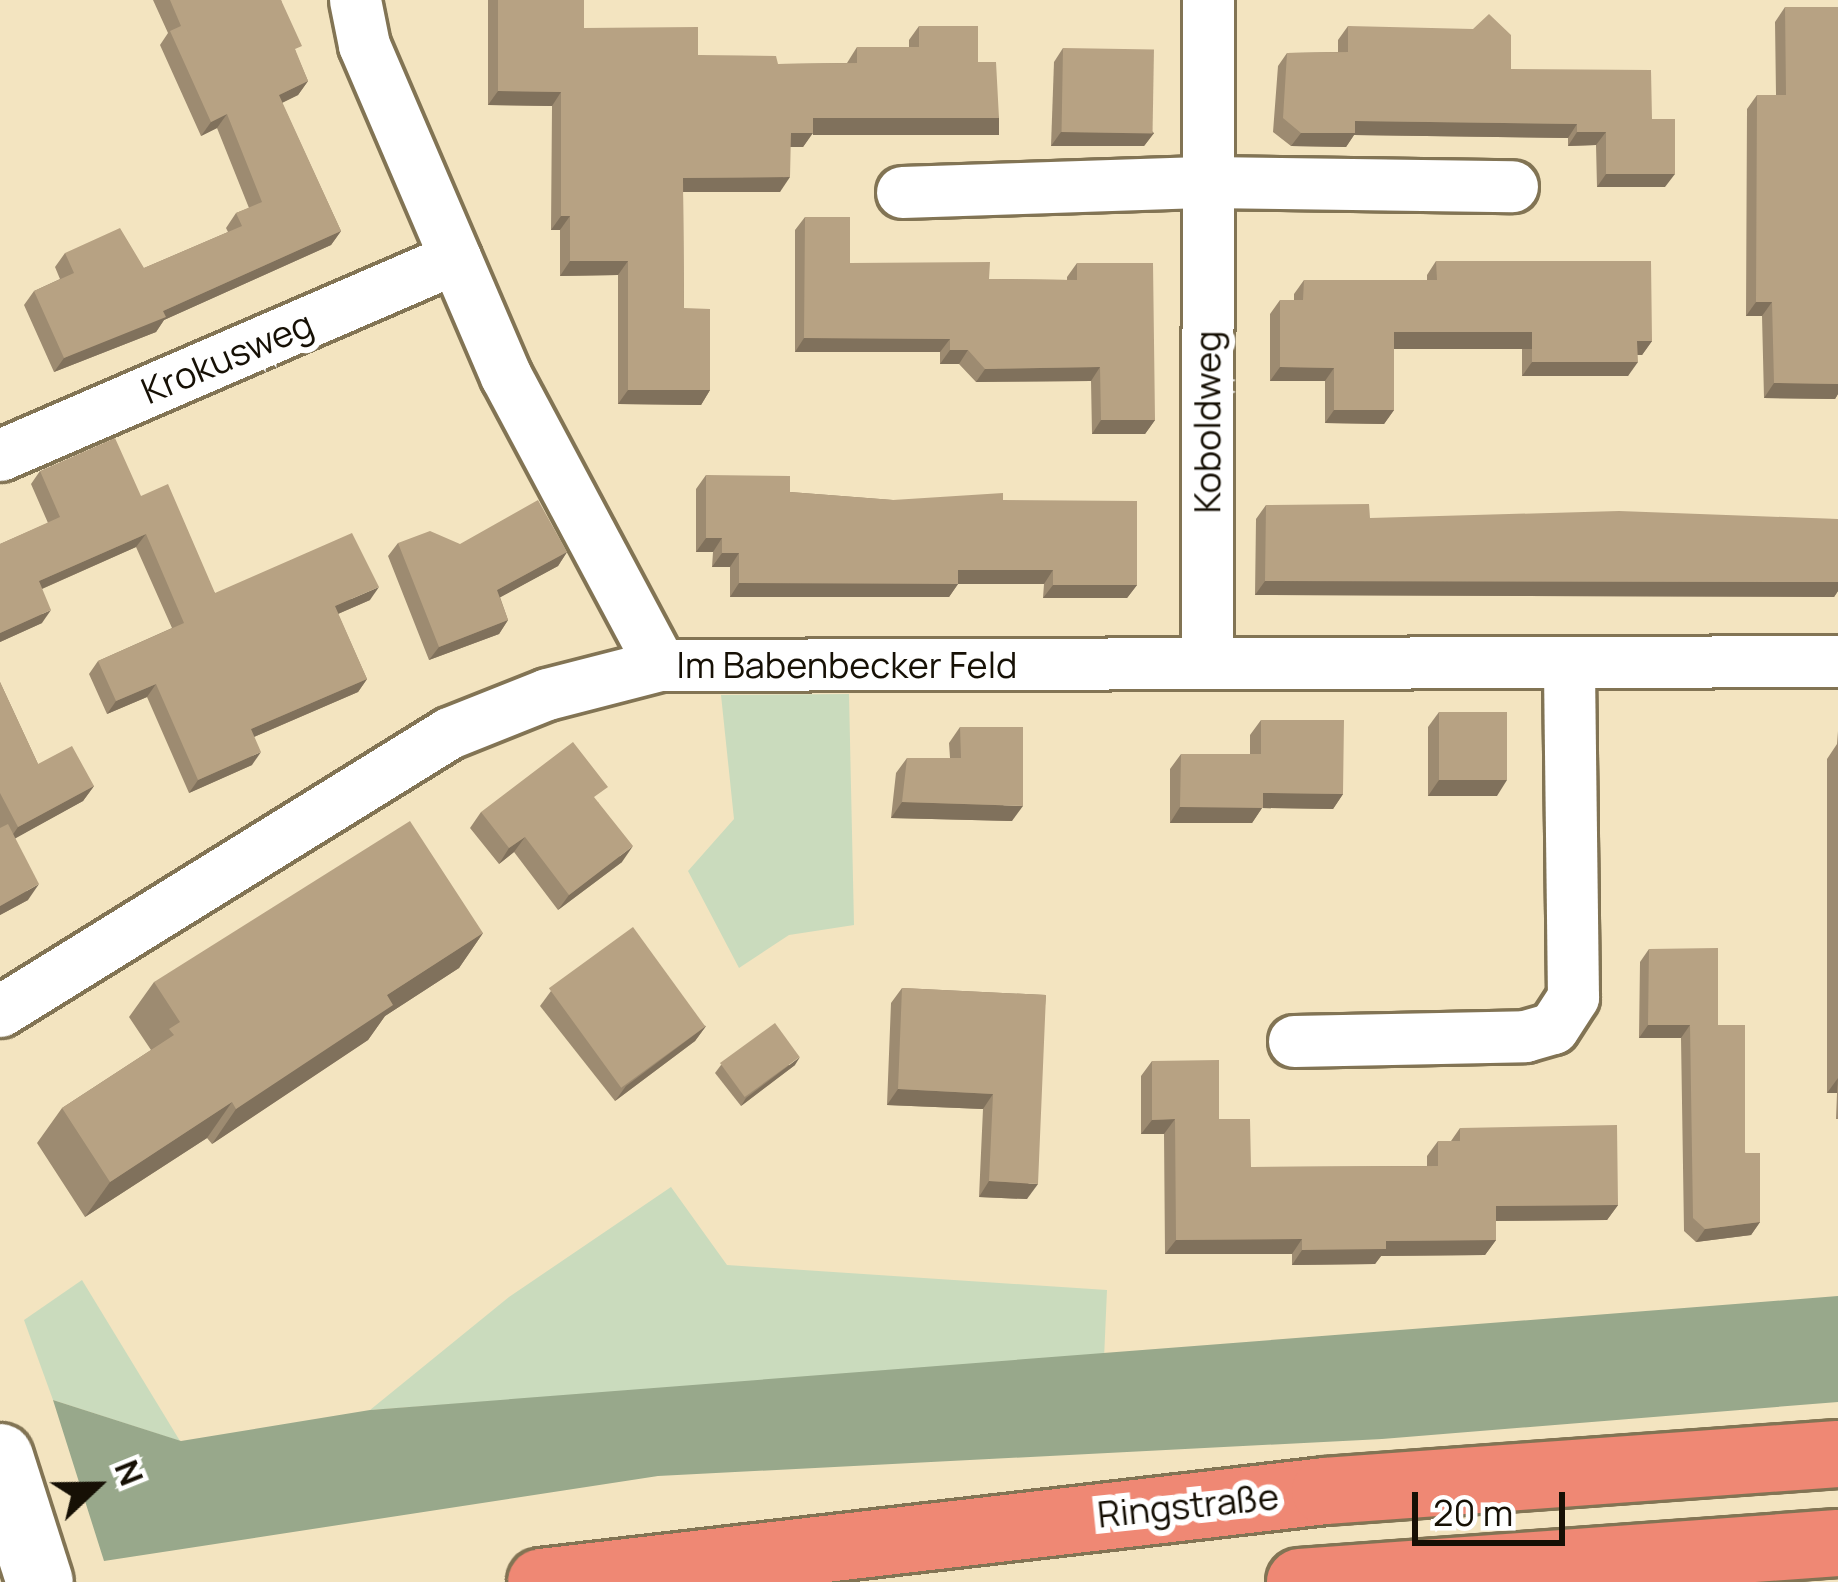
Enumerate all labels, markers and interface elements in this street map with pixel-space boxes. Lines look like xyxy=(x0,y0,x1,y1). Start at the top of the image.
street label: Krokusweg xyxy=(135,302,319,412)
street label: Koboldweg xyxy=(1185,331,1229,513)
street label: Im Babenbecker Feld xyxy=(677,643,1017,687)
north arrow xyxy=(36,1426,156,1546)
text: N xyxy=(105,1453,155,1492)
scale bar xyxy=(1418,1468,1571,1542)
street label: Ringstraße xyxy=(1095,1474,1281,1536)
text: 20 m xyxy=(1433,1488,1513,1537)

